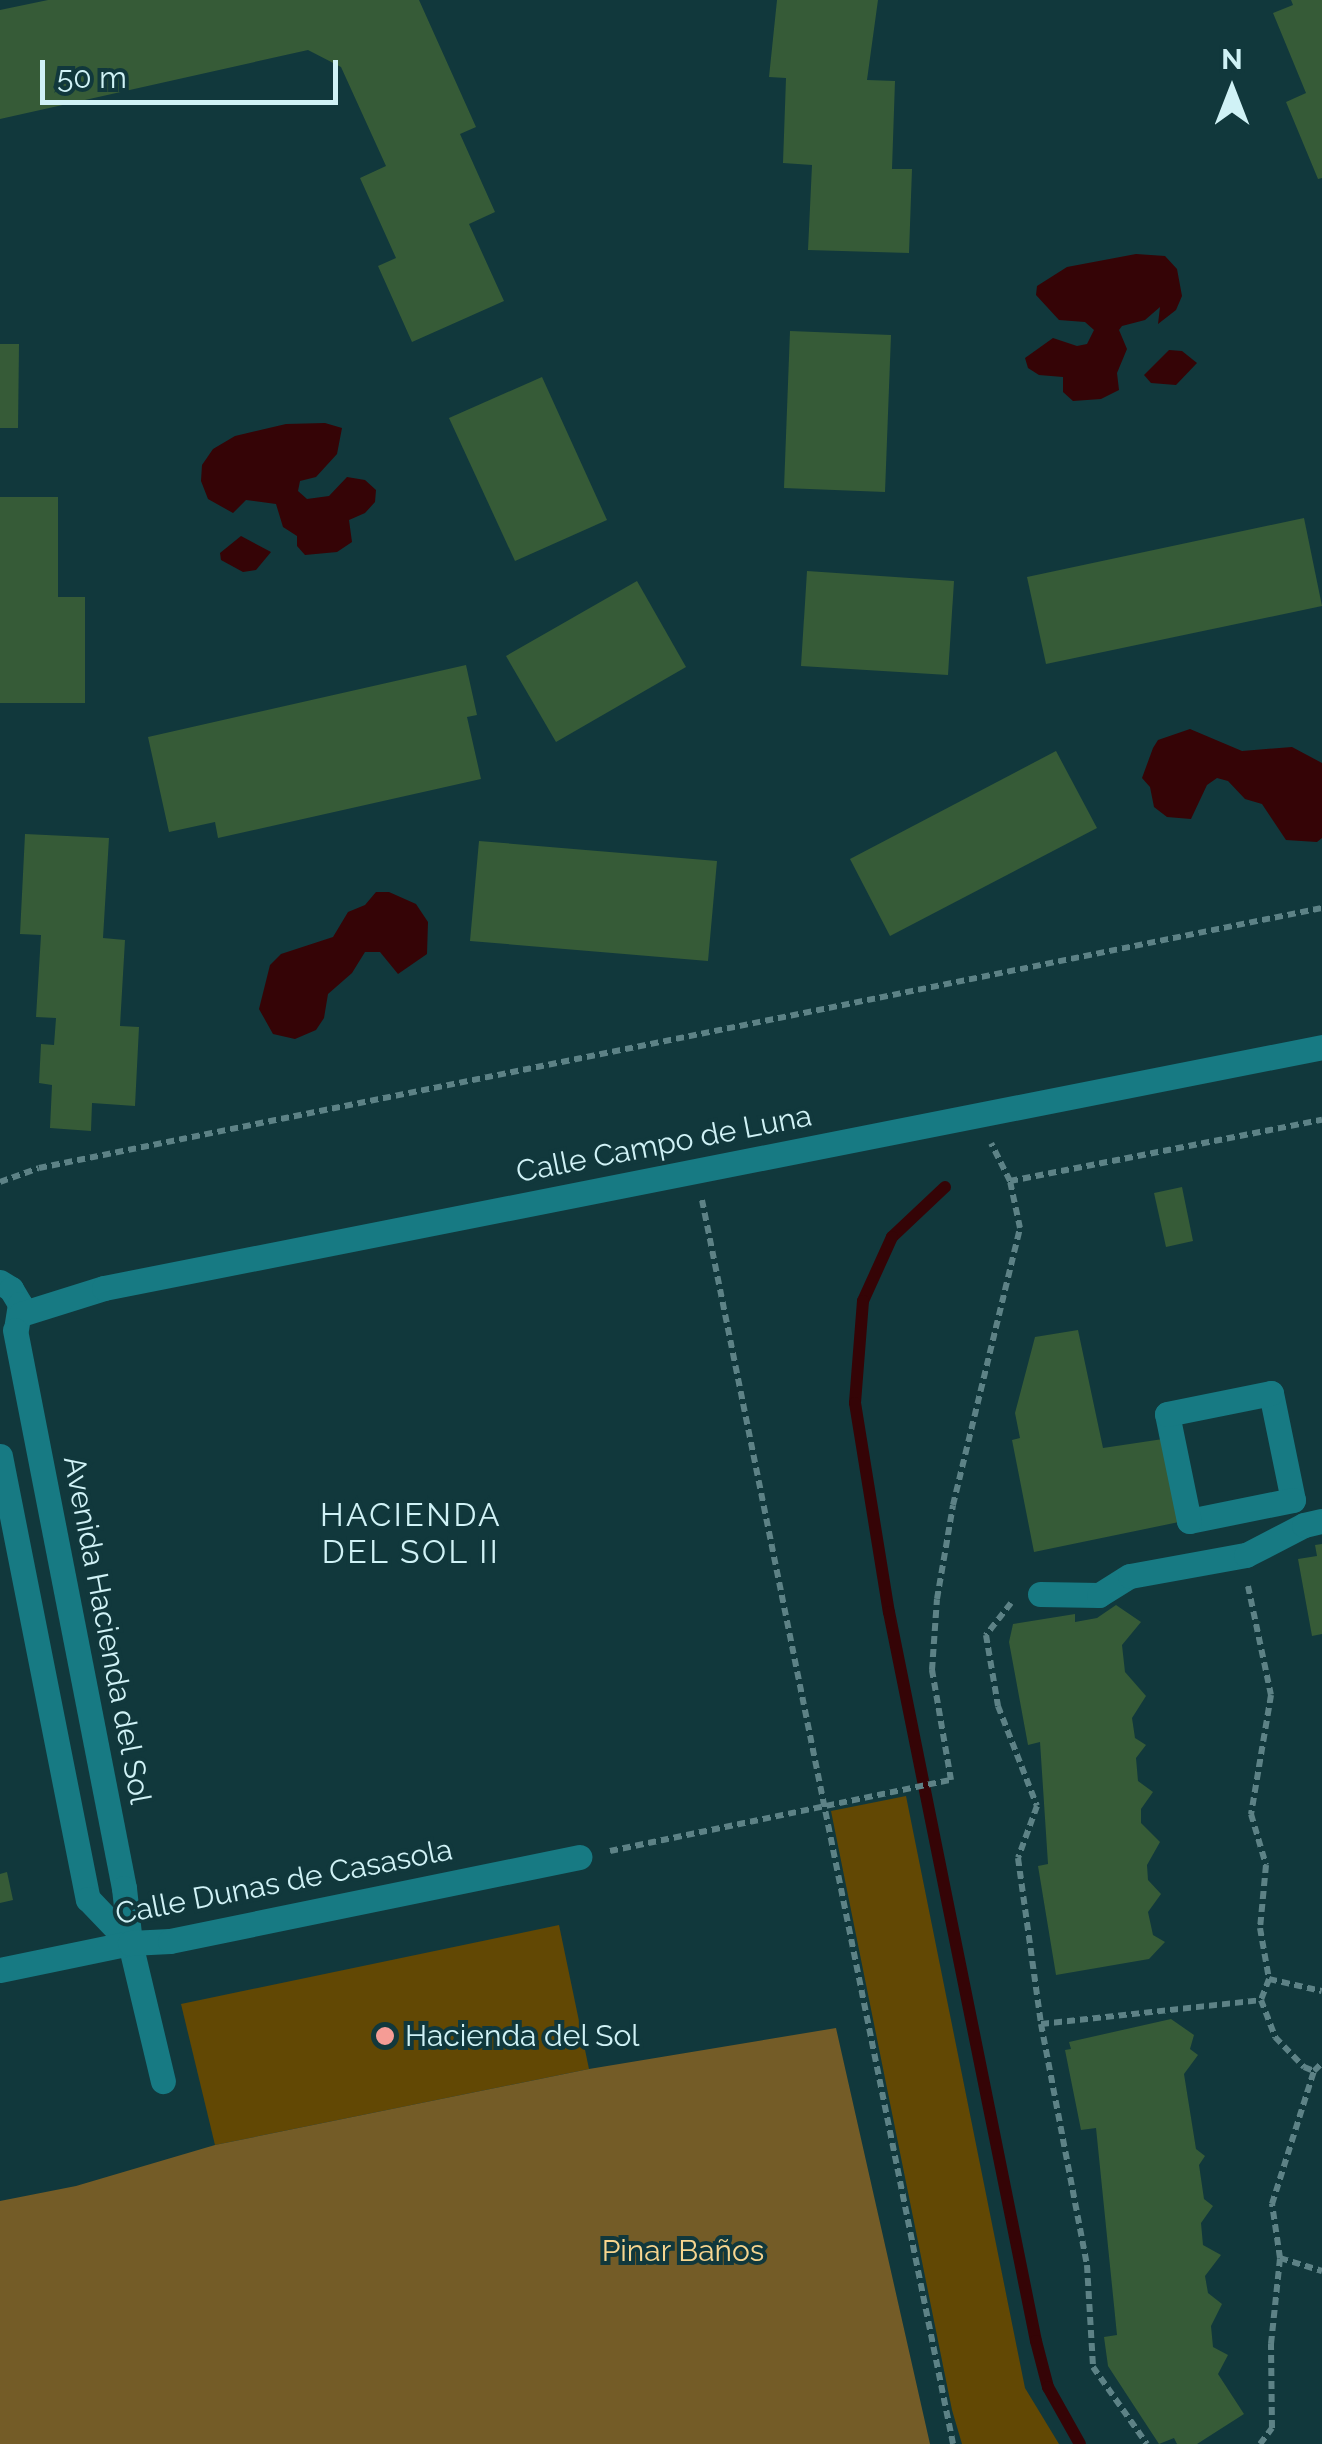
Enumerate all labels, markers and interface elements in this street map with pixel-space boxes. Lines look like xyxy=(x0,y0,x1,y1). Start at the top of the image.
scale bar xyxy=(45,40,342,102)
north arrow xyxy=(1182,40,1282,140)
text: N xyxy=(1221,43,1243,76)
text: 50 m xyxy=(57,60,127,95)
street label: Calle Campo de Luna xyxy=(513,1098,815,1190)
street label: Avenida Hacienda del Sol xyxy=(56,1453,158,1807)
district label: HACIENDA DEL SOL II xyxy=(320,1497,502,1572)
street label: Calle Dunas de Casasola xyxy=(113,1832,455,1932)
place label: Hacienda del Sol xyxy=(405,2018,640,2054)
marker: Hacienda del Sol xyxy=(374,2025,396,2047)
park label: Pinar Baños xyxy=(601,2233,765,2269)

